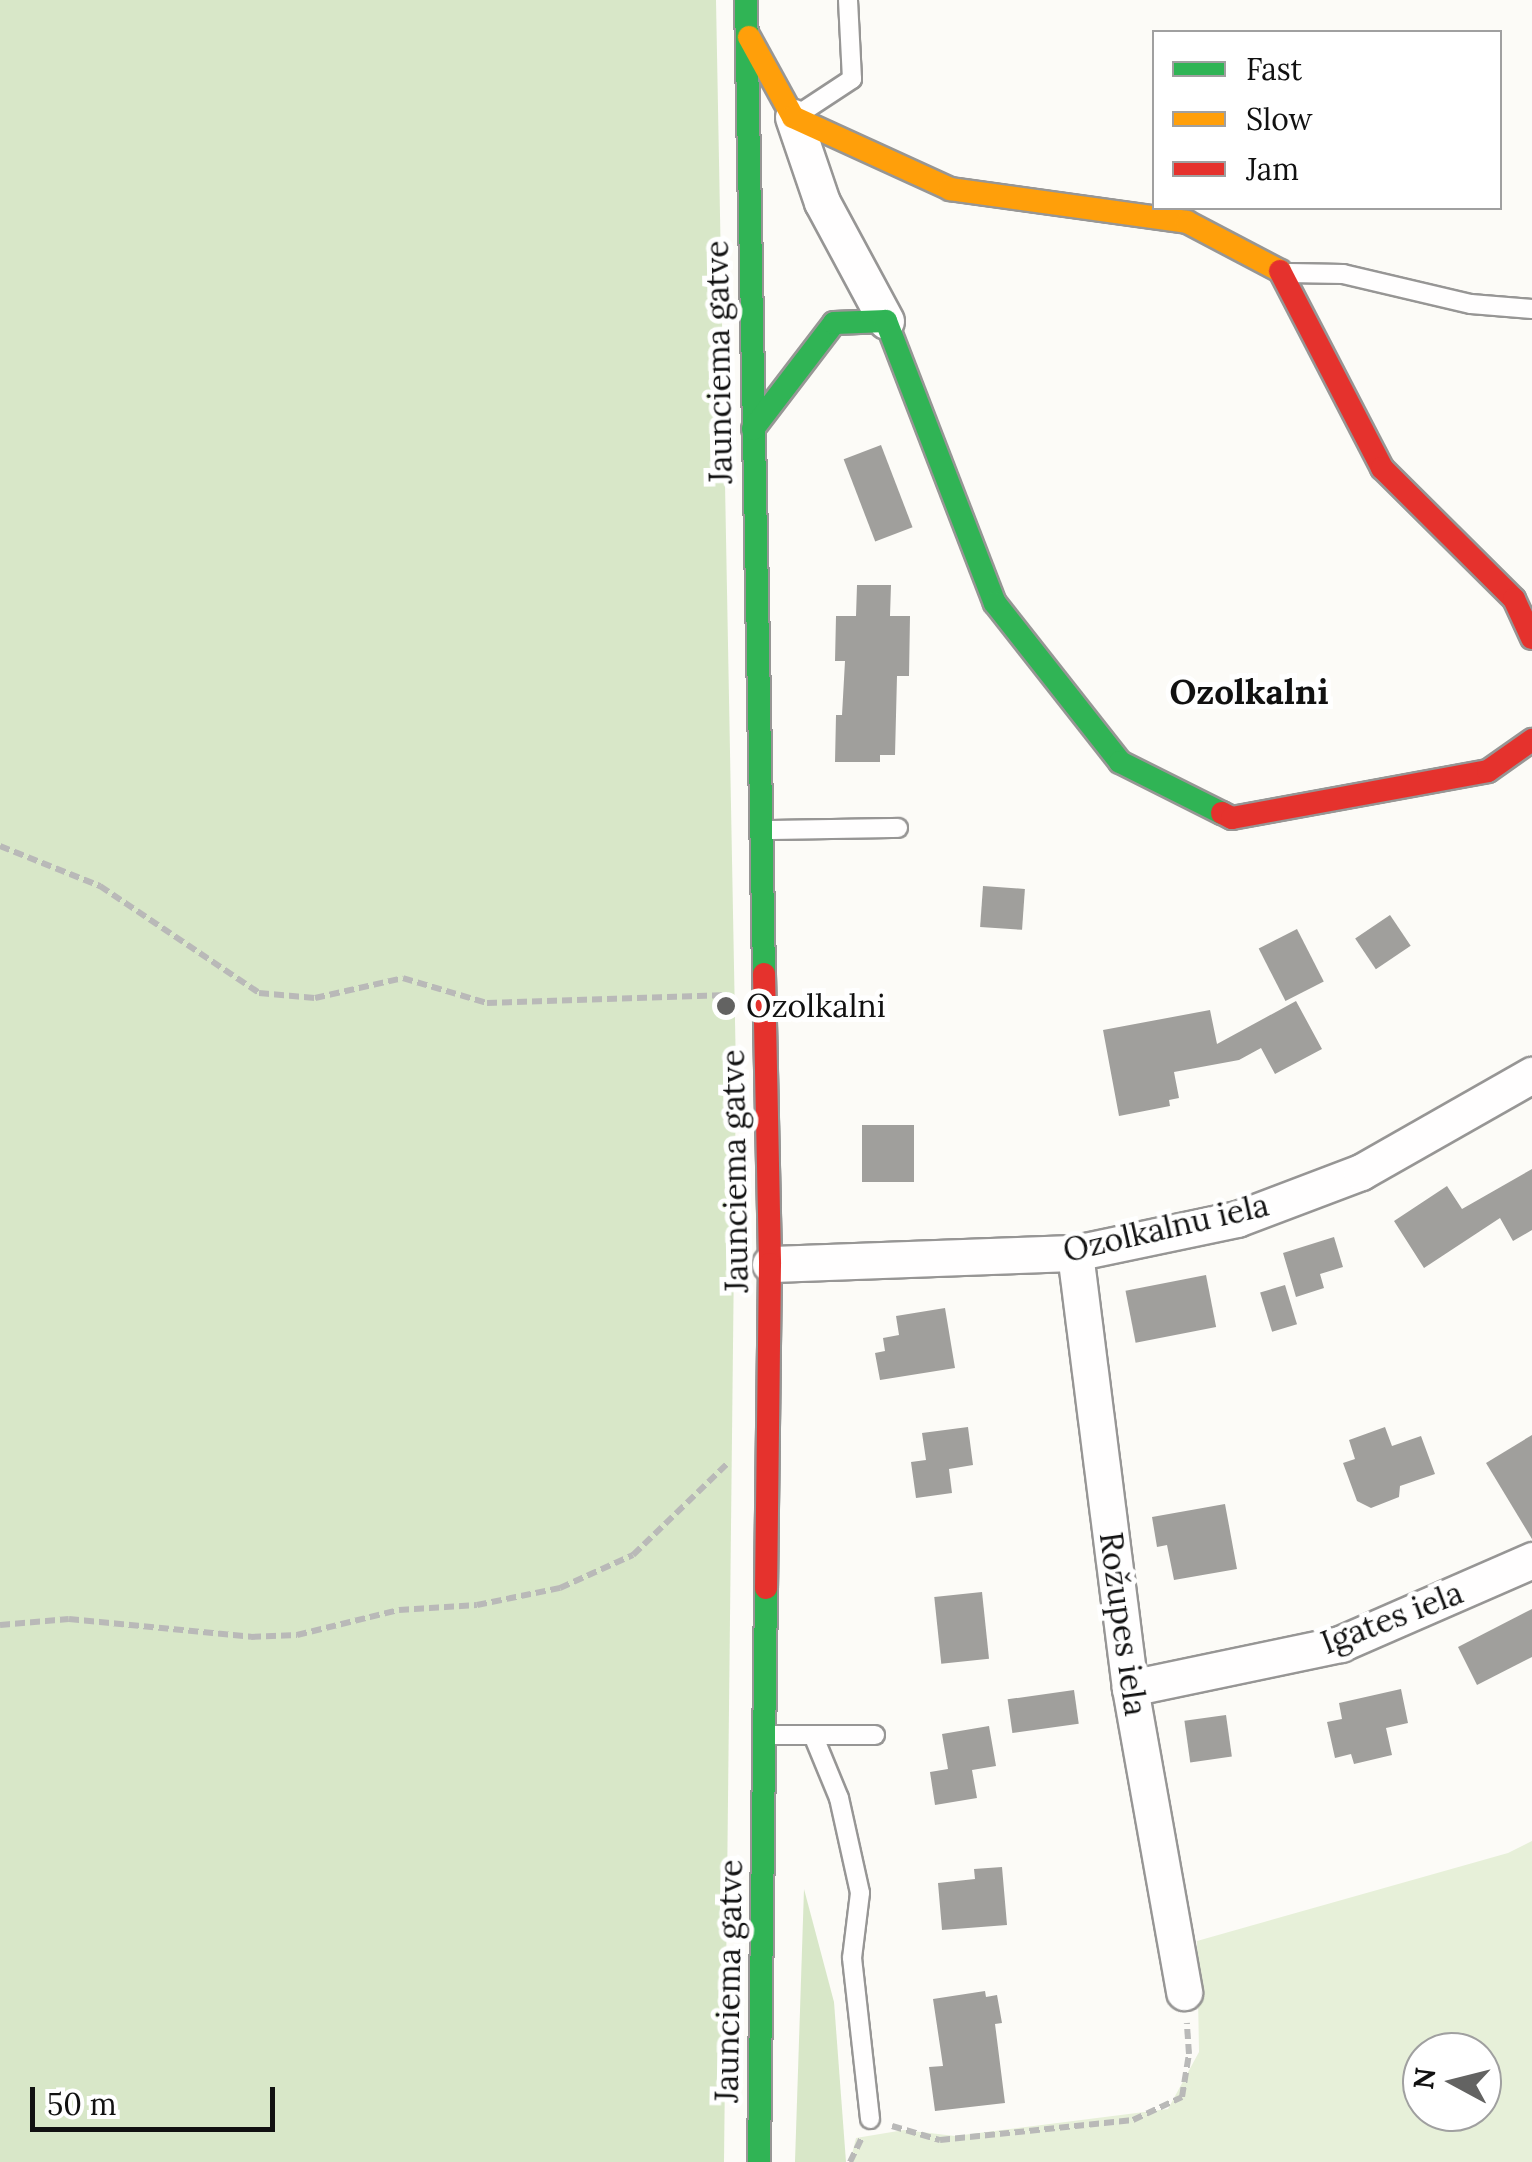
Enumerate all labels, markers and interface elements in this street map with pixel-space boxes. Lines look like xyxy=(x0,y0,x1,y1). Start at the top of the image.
legend xyxy=(1152,30,1502,210)
text: Fast xyxy=(1246,50,1302,88)
text: Slow xyxy=(1246,100,1312,138)
text: Jam xyxy=(1246,150,1299,188)
street label: Jaunciema gatve xyxy=(698,240,740,484)
district label: Ozolkalni xyxy=(1169,671,1329,713)
place label: Ozolkalni xyxy=(746,987,886,1025)
marker: Ozolkalni xyxy=(715,995,737,1017)
street label: Jaunciema gatve xyxy=(714,1049,756,1293)
street label: Ozolkalnu iela xyxy=(1059,1186,1273,1270)
street label: Rožupes iela xyxy=(1091,1530,1155,1718)
street label: Igates iela xyxy=(1316,1573,1468,1663)
street label: Jaunciema gatve xyxy=(708,1859,750,2103)
north arrow xyxy=(1402,2032,1502,2132)
text: N xyxy=(1405,2066,1443,2092)
scale bar xyxy=(35,2067,280,2129)
text: 50 m xyxy=(47,2085,117,2123)

